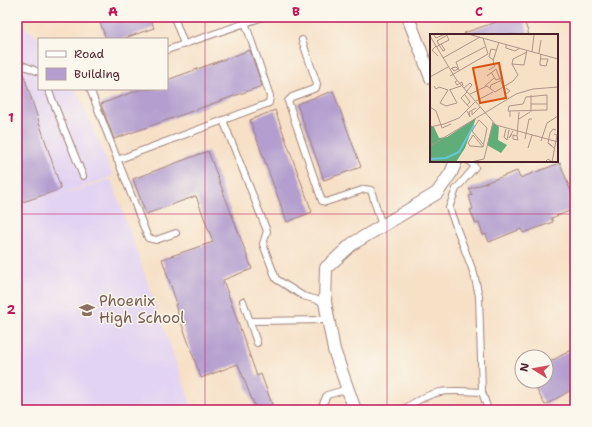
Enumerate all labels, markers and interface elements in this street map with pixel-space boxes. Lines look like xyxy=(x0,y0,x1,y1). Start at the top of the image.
text: A xyxy=(108,3,118,20)
text: B xyxy=(292,3,300,20)
text: C xyxy=(475,3,483,20)
inset map xyxy=(430,34,558,162)
legend xyxy=(38,38,168,90)
text: Road xyxy=(74,46,105,62)
text: Building xyxy=(74,66,120,82)
text: 1 xyxy=(8,109,14,126)
place label: Phoenix High School xyxy=(99,291,185,328)
text: 2 xyxy=(6,301,16,318)
school or university icon: Phoenix High School xyxy=(78,301,96,319)
north arrow xyxy=(514,349,554,389)
text: N xyxy=(516,361,533,373)

